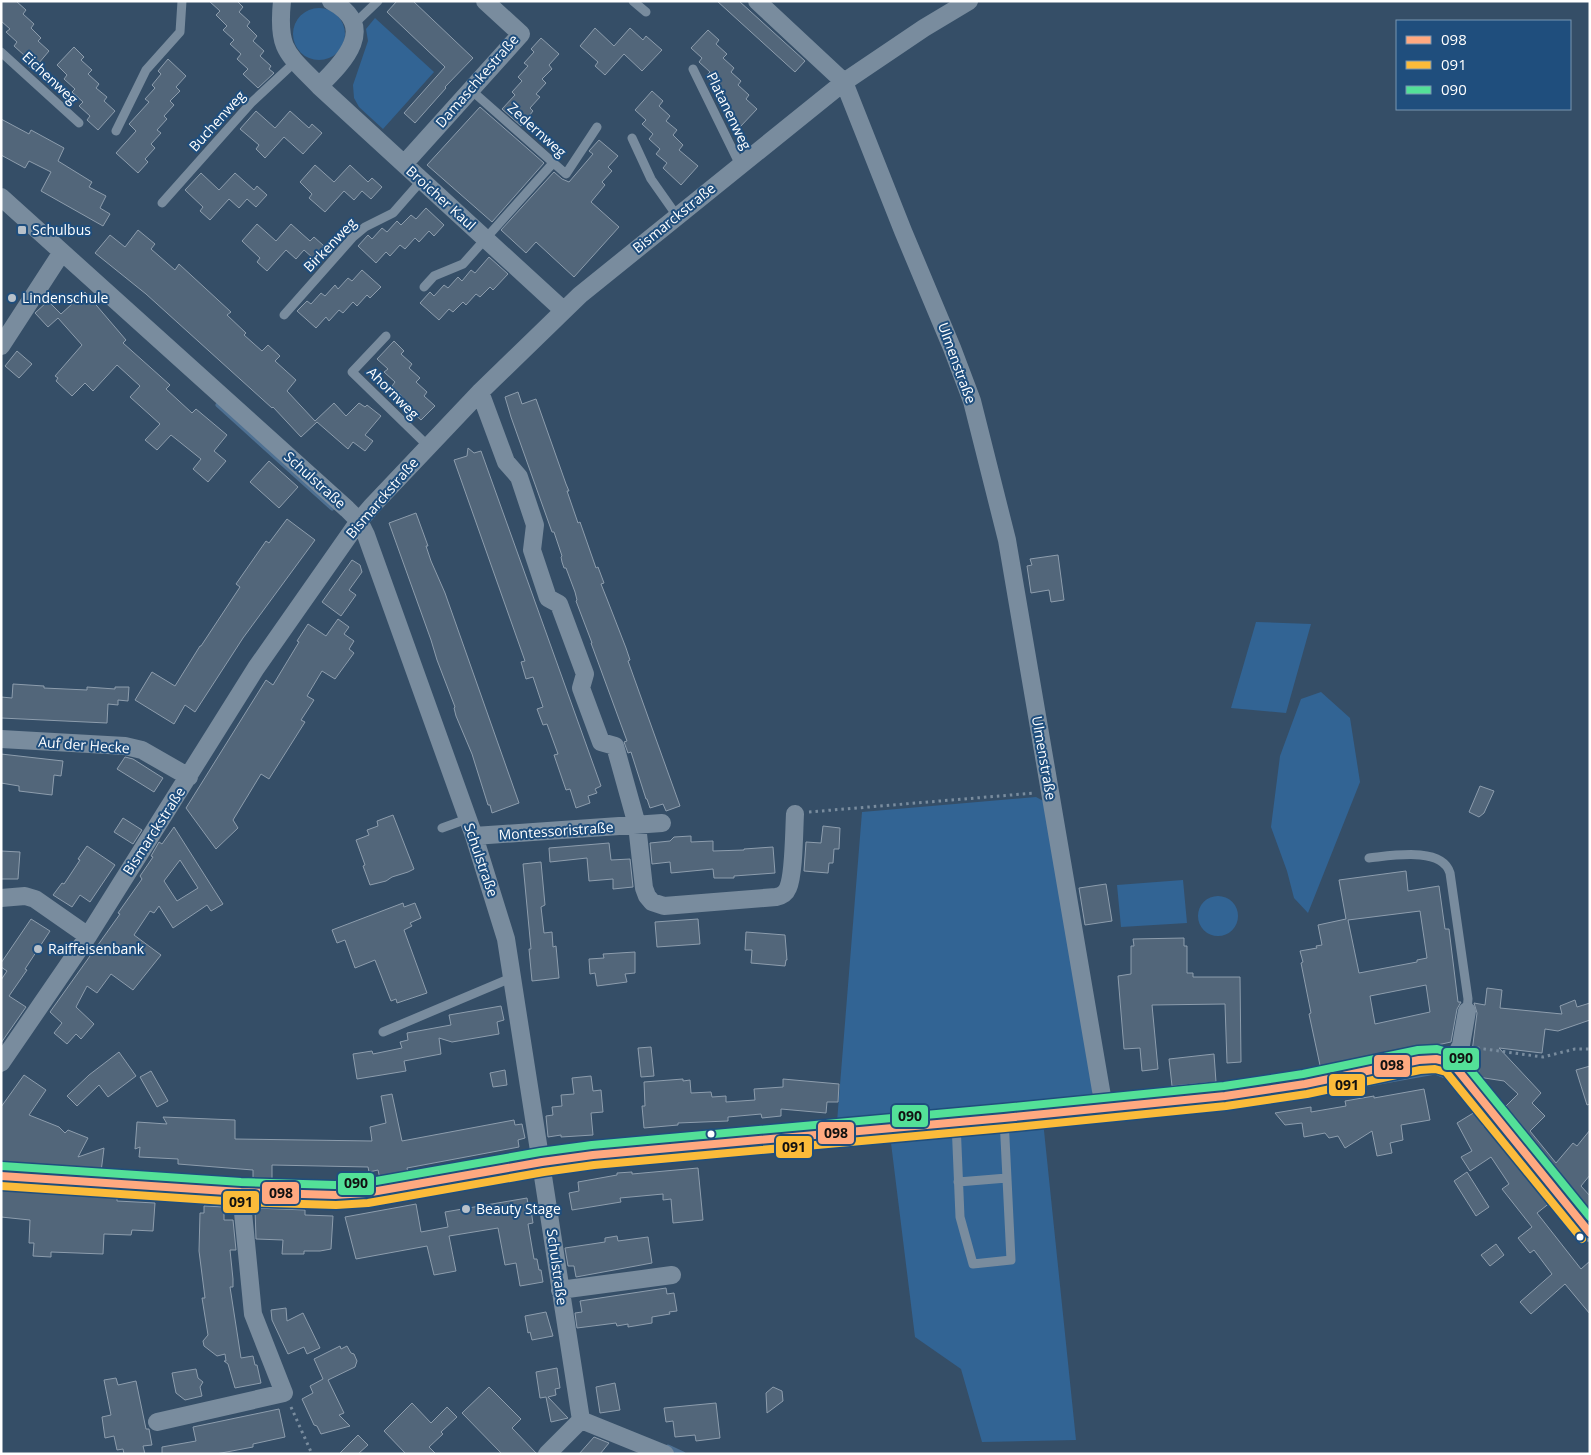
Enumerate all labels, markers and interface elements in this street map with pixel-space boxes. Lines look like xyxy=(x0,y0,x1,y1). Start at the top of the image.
legend xyxy=(1396,20,1571,110)
text: 098 xyxy=(1441,29,1467,49)
street label: Damaschkestraße xyxy=(431,30,522,131)
street label: Eichenweg xyxy=(18,47,82,109)
text: 091 xyxy=(1441,54,1467,74)
street label: Platanenweg xyxy=(703,69,757,153)
text: 090 xyxy=(1441,79,1467,99)
street label: Buchenweg xyxy=(184,86,249,155)
street label: Zedernweg xyxy=(504,98,571,161)
street label: Broicher Kaul xyxy=(402,161,480,234)
street label: Bismarckstraße xyxy=(628,178,719,257)
street label: Birkenweg xyxy=(299,213,361,276)
place label: Schulbus xyxy=(32,220,91,239)
marker: Schulbus xyxy=(16,224,28,236)
place label: Lindenschule xyxy=(22,288,109,307)
marker: Lindenschule xyxy=(6,292,18,304)
street label: Ulmenstraße xyxy=(934,320,981,406)
street label: Ahornweg xyxy=(363,362,424,423)
street label: Schulstraße xyxy=(280,447,350,512)
street label: Bismarckstraße xyxy=(341,453,422,542)
street label: Ulmenstraße xyxy=(1028,714,1061,801)
street label: Auf der Hecke xyxy=(38,732,131,757)
street label: Bismarckstraße xyxy=(118,783,189,878)
street label: Montessoristraße xyxy=(498,817,614,844)
street label: Schulstraße xyxy=(460,820,503,899)
place label: Raiffeisenbank xyxy=(48,939,145,958)
marker: Raiffeisenbank xyxy=(32,943,44,955)
line badge: 090 xyxy=(1442,1047,1480,1071)
text: 090 xyxy=(1449,1048,1473,1067)
line badge: 098 xyxy=(1373,1054,1411,1078)
text: 098 xyxy=(1380,1055,1404,1074)
line badge: 091 xyxy=(1328,1073,1366,1097)
text: 091 xyxy=(1335,1075,1359,1094)
line badge: 090 xyxy=(891,1104,929,1128)
text: 090 xyxy=(898,1106,922,1125)
line badge: 098 xyxy=(817,1121,855,1145)
text: 098 xyxy=(824,1123,848,1142)
unlabelled marker xyxy=(706,1129,716,1139)
line badge: 091 xyxy=(775,1135,813,1159)
text: 091 xyxy=(782,1137,806,1156)
line badge: 090 xyxy=(337,1172,375,1196)
text: 090 xyxy=(344,1173,368,1192)
line badge: 098 xyxy=(261,1181,300,1205)
text: 098 xyxy=(269,1183,293,1202)
line badge: 091 xyxy=(222,1190,260,1214)
text: 091 xyxy=(229,1192,253,1211)
place label: Beauty Stage xyxy=(476,1199,561,1218)
marker: Beauty Stage xyxy=(460,1203,472,1215)
street label: Schulstraße xyxy=(543,1228,572,1306)
unlabelled marker xyxy=(1575,1232,1585,1242)

